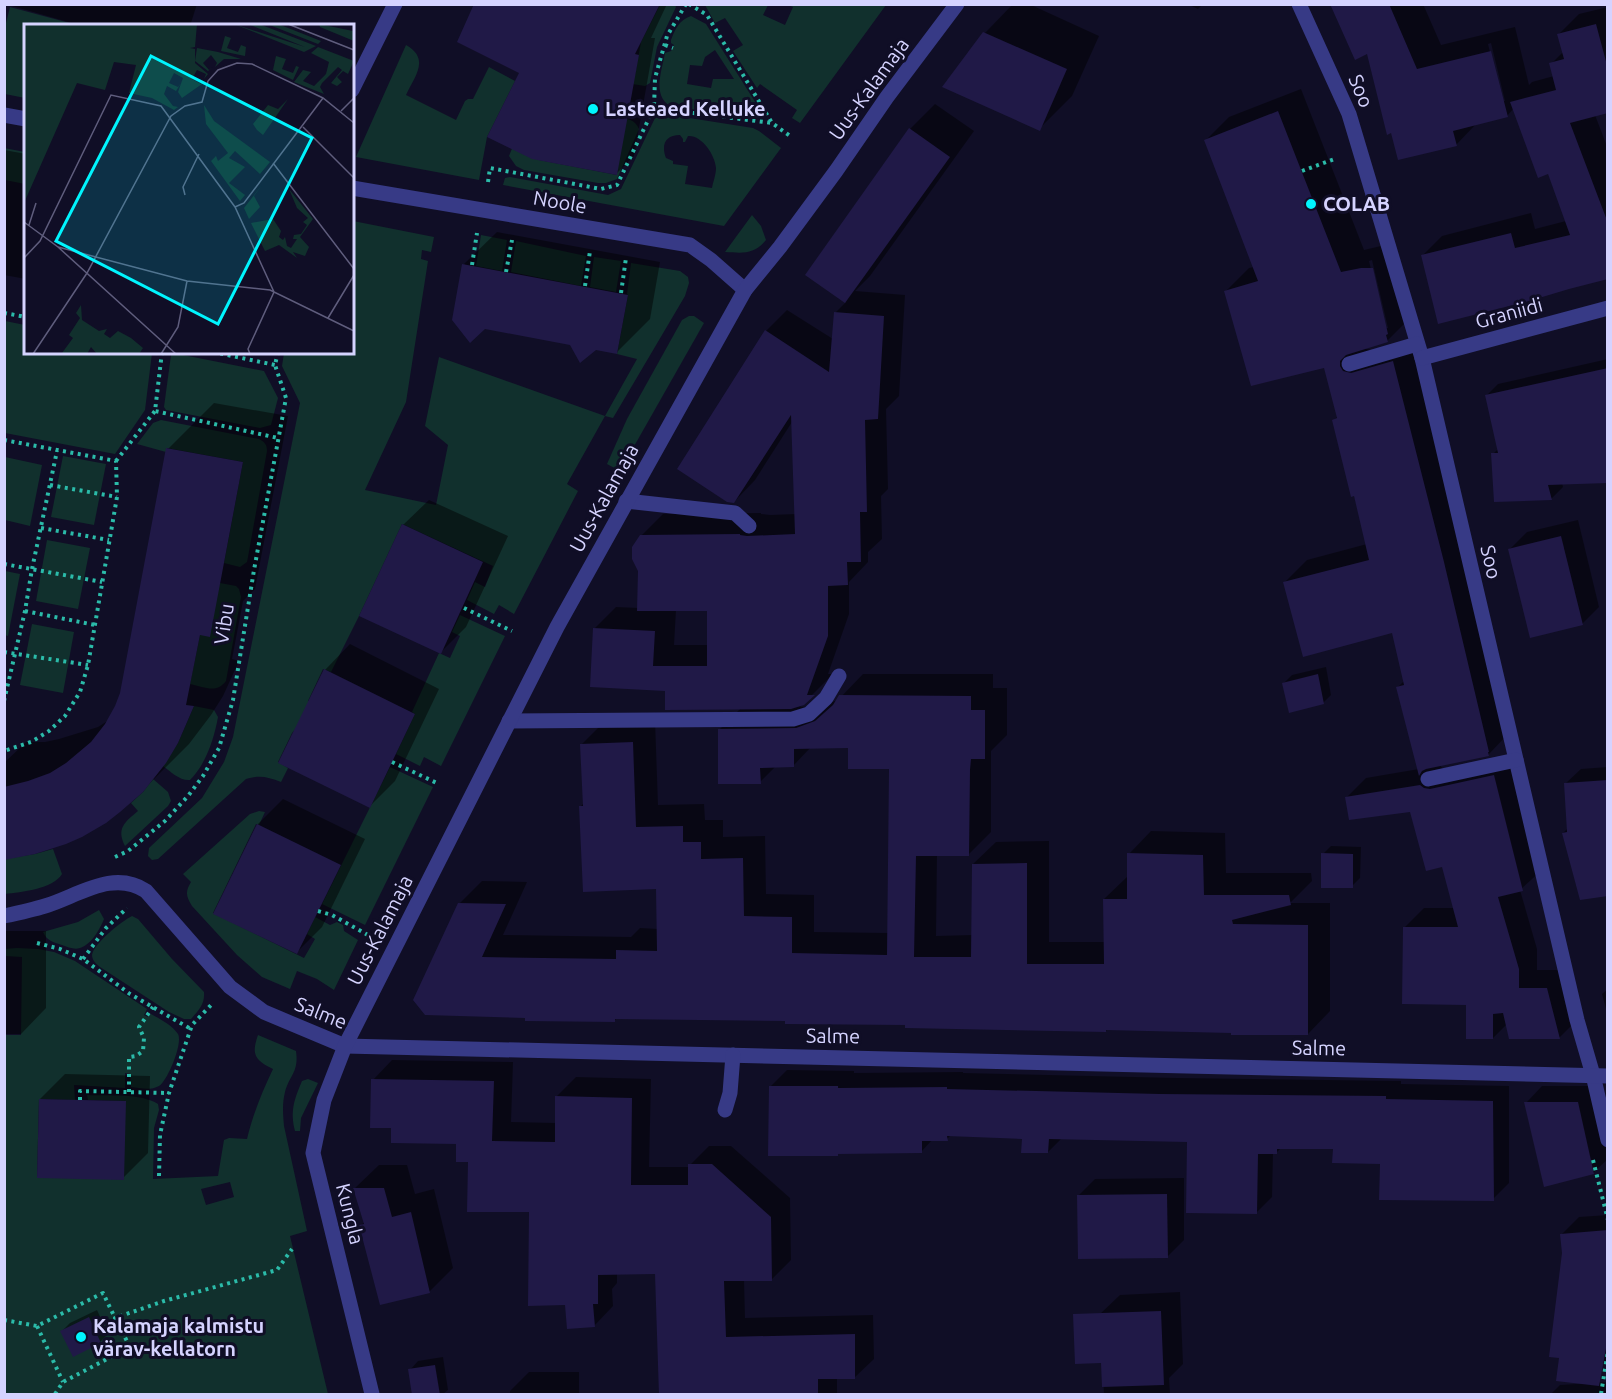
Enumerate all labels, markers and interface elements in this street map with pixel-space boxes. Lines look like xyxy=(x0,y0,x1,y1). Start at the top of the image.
inset map xyxy=(24,24,354,354)
street label: Uus-Kalamaja xyxy=(824,33,913,144)
street label: Soo xyxy=(1344,71,1379,111)
place label: Lasteaed Kelluke xyxy=(605,97,766,120)
marker: Lasteaed Kelluke xyxy=(586,102,600,116)
street label: Noole xyxy=(532,185,589,218)
place label: COLAB xyxy=(1323,192,1390,215)
marker: COLAB xyxy=(1304,197,1318,211)
street label: Graniidi xyxy=(1473,293,1545,333)
street label: Uus-Kalamaja xyxy=(564,440,643,556)
street label: Soo xyxy=(1476,543,1507,581)
street label: Vibu xyxy=(209,602,238,646)
street label: Uus-Kalamaja xyxy=(342,871,417,989)
street label: Salme xyxy=(292,992,351,1033)
street label: Salme xyxy=(806,1024,860,1047)
street label: Salme xyxy=(1292,1036,1346,1059)
street label: Kungla xyxy=(332,1181,369,1247)
place label: Kalamaja kalmistu värav-kellatorn xyxy=(93,1314,264,1360)
marker: Kalamaja kalmistu värav-kellatorn xyxy=(74,1330,88,1344)

